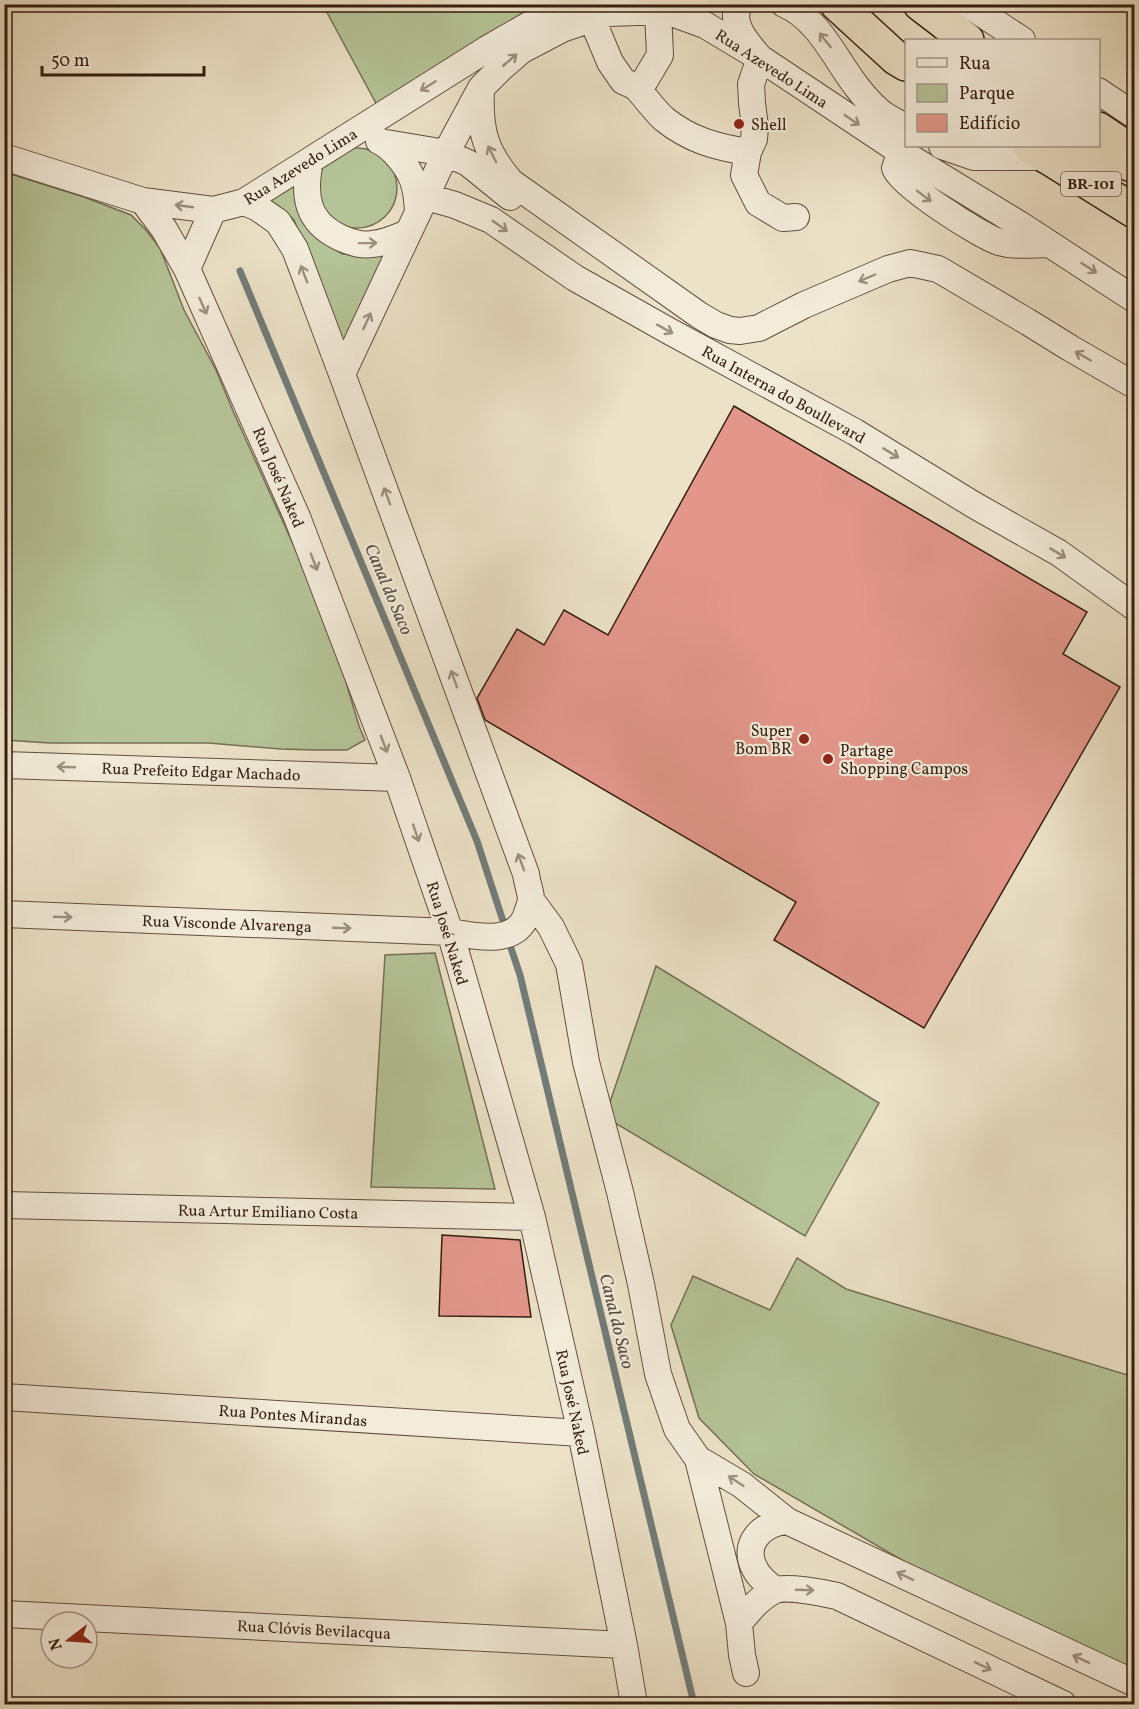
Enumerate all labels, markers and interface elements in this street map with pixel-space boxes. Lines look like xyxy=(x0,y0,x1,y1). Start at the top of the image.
street label: Rua Azevedo Lima xyxy=(710,25,832,114)
one-way arrow xyxy=(818,32,831,48)
scale bar xyxy=(42,39,204,77)
legend xyxy=(905,39,1100,147)
text: 50 m xyxy=(51,49,90,74)
text: Rua xyxy=(959,52,990,77)
one-way arrow xyxy=(502,53,517,67)
one-way arrow xyxy=(420,81,437,93)
text: Parque xyxy=(959,82,1014,107)
text: Edifício xyxy=(959,112,1020,137)
one-way arrow xyxy=(844,114,860,126)
place label: Shell xyxy=(751,115,787,137)
marker: Shell xyxy=(732,117,746,131)
street label: Rua Azevedo Lima xyxy=(240,124,362,212)
one-way arrow xyxy=(486,145,498,163)
road number: BR-101 xyxy=(1061,172,1121,196)
one-way arrow xyxy=(916,189,932,202)
one-way arrow xyxy=(174,201,194,212)
one-way arrow xyxy=(491,220,508,232)
one-way arrow xyxy=(358,237,378,249)
one-way arrow xyxy=(1080,262,1097,275)
one-way arrow xyxy=(298,265,309,283)
one-way arrow xyxy=(858,273,877,284)
one-way arrow xyxy=(198,296,209,315)
one-way arrow xyxy=(361,312,373,330)
one-way arrow xyxy=(656,324,674,335)
street label: Rua Interna do Boullevard xyxy=(697,341,869,450)
one-way arrow xyxy=(1075,350,1092,362)
street label: Rua José Naked xyxy=(246,424,308,532)
one-way arrow xyxy=(882,447,899,459)
one-way arrow xyxy=(381,487,392,505)
water label: Canal do Saco xyxy=(357,540,418,639)
one-way arrow xyxy=(1049,547,1066,559)
one-way arrow xyxy=(309,552,320,571)
one-way arrow xyxy=(448,670,459,688)
place label: Super Bom BR xyxy=(735,721,792,761)
marker: Super Bom BR xyxy=(797,732,811,746)
one-way arrow xyxy=(379,734,390,753)
place label: Partage Shopping Campos xyxy=(840,741,968,781)
marker: Partage Shopping Campos xyxy=(821,752,835,766)
street label: Rua Prefeito Edgar Machado xyxy=(101,759,301,787)
one-way arrow xyxy=(57,761,77,773)
one-way arrow xyxy=(411,823,422,842)
one-way arrow xyxy=(515,853,526,872)
street label: Rua José Naked xyxy=(420,879,472,988)
one-way arrow xyxy=(52,911,72,922)
street label: Rua Visconde Alvarenga xyxy=(142,911,312,939)
one-way arrow xyxy=(331,922,351,933)
street label: Rua Artur Emiliano Costa xyxy=(178,1200,358,1226)
water label: Canal do Saco xyxy=(592,1271,639,1372)
street label: Rua José Naked xyxy=(549,1348,593,1457)
street label: Rua Pontes Mirandas xyxy=(218,1401,368,1433)
one-way arrow xyxy=(728,1475,744,1487)
one-way arrow xyxy=(896,1570,914,1582)
one-way arrow xyxy=(794,1585,814,1596)
north arrow xyxy=(39,1610,99,1670)
street label: Rua Clóvis Bevilacqua xyxy=(236,1616,392,1646)
text: N xyxy=(44,1635,69,1653)
one-way arrow xyxy=(1073,1652,1091,1664)
one-way arrow xyxy=(974,1660,992,1672)

